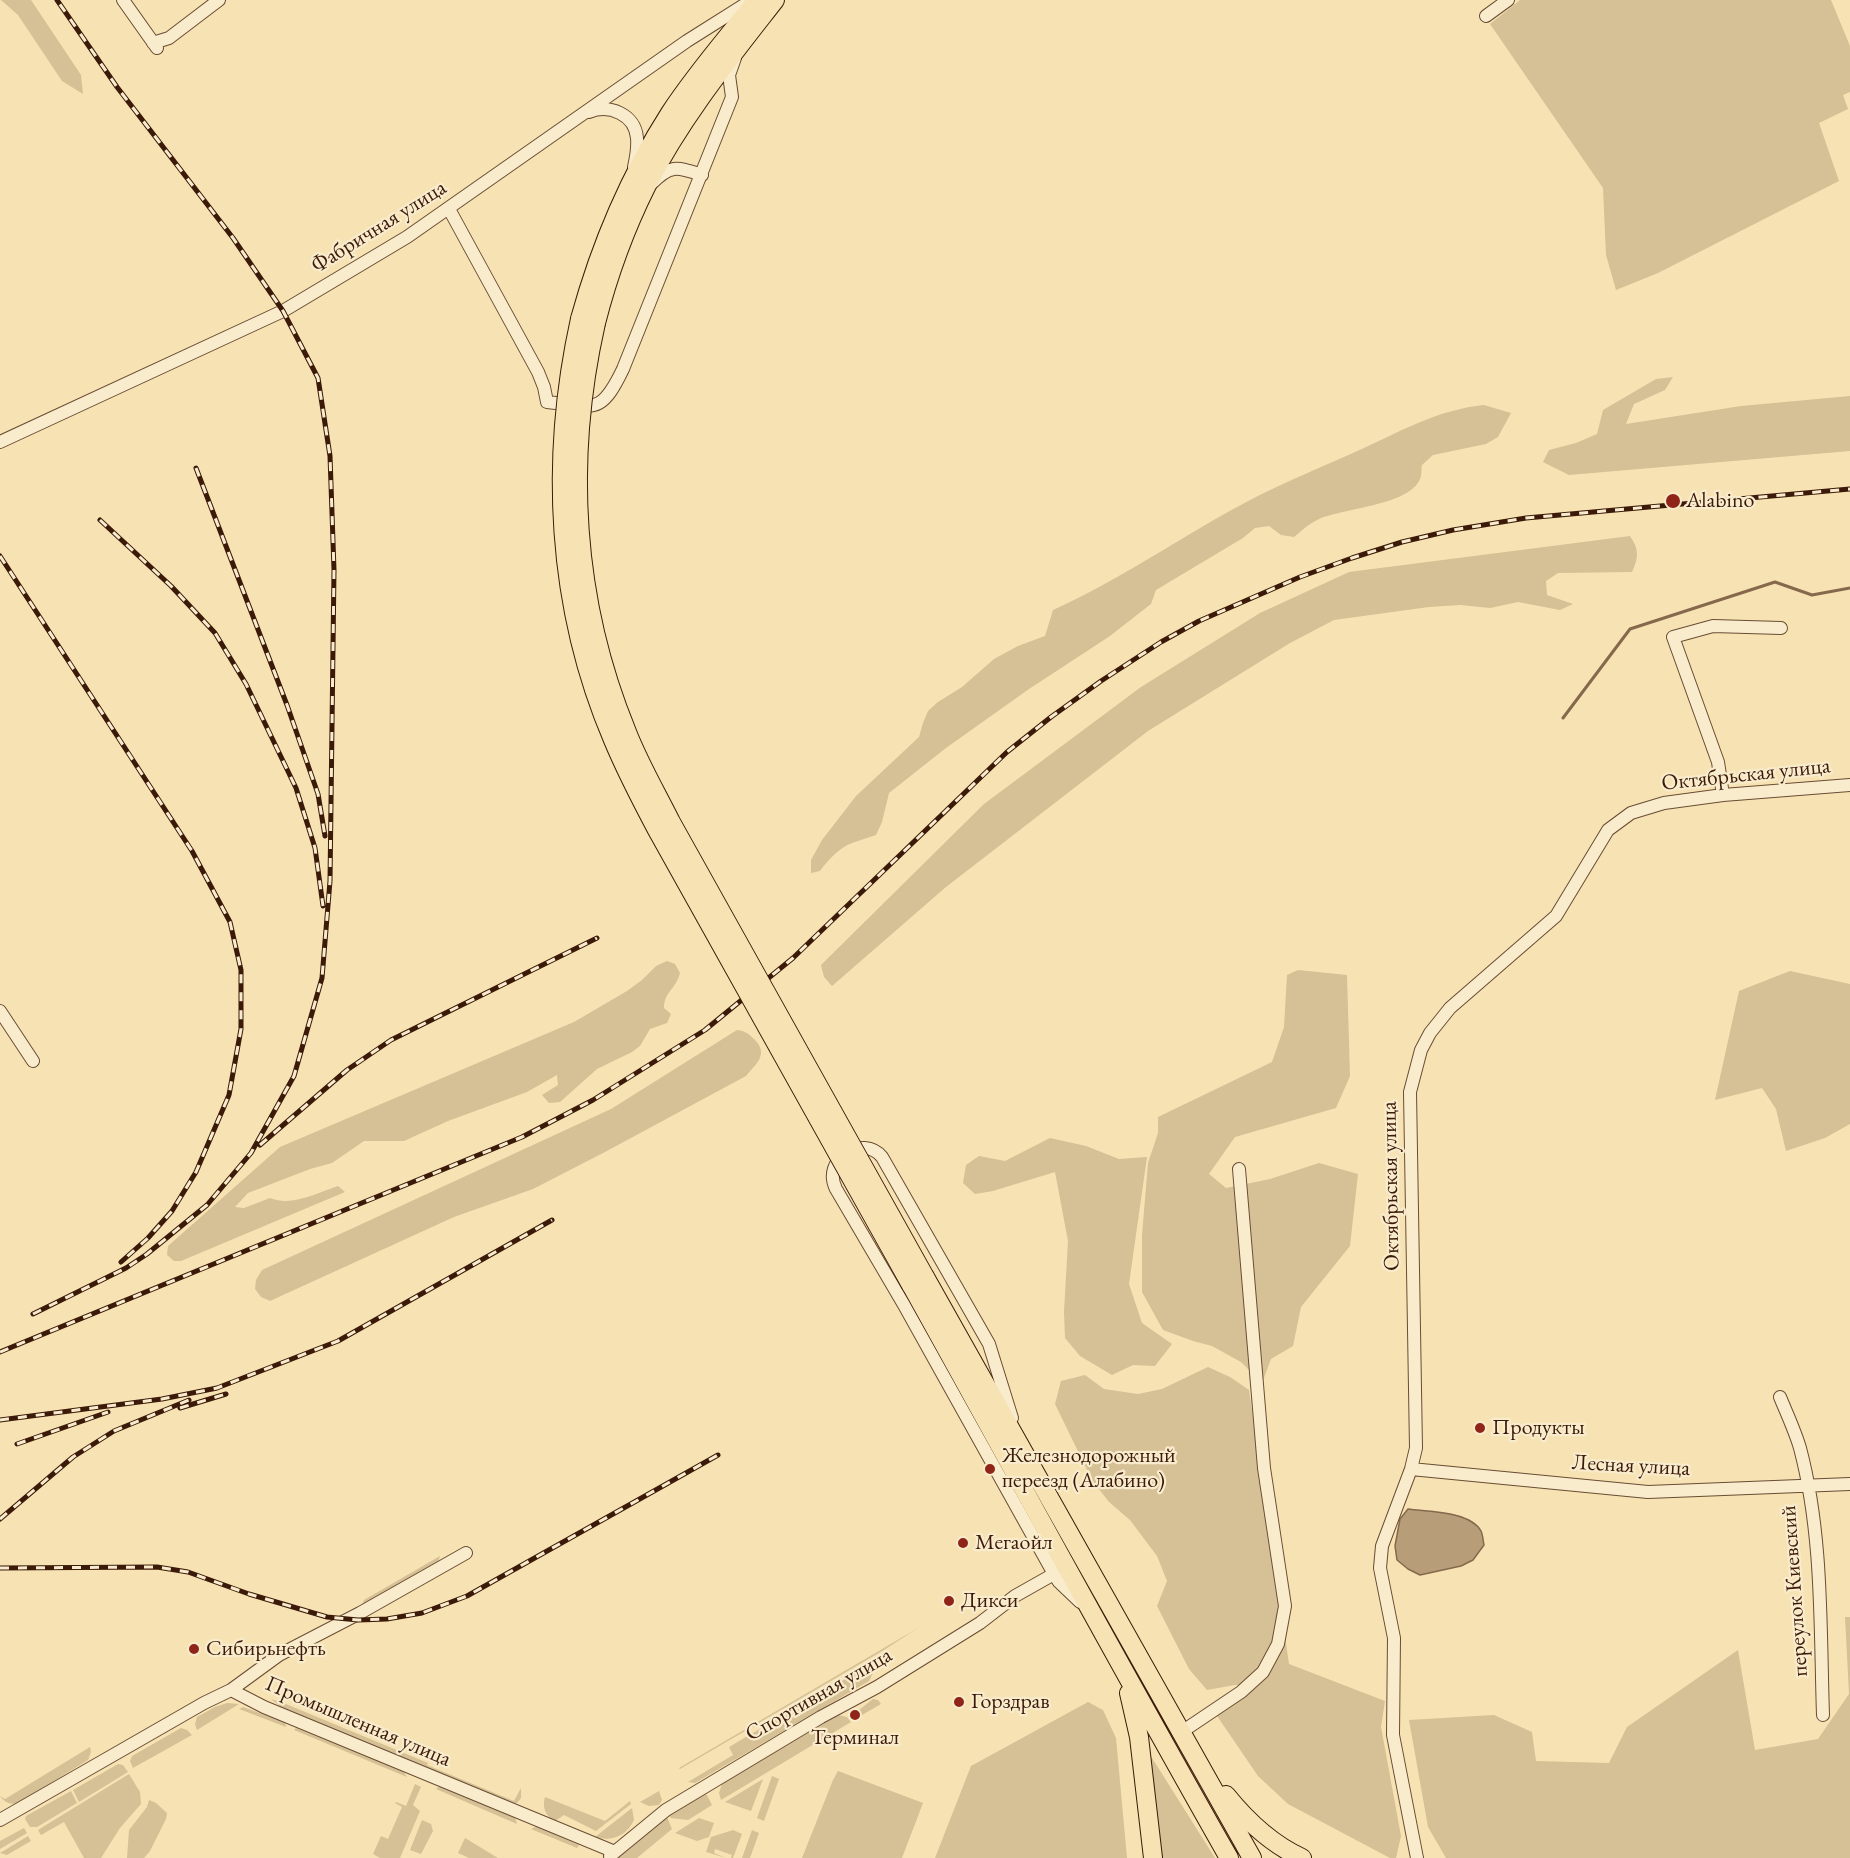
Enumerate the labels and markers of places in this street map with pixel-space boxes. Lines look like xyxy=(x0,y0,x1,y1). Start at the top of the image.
place label: Alabino xyxy=(1686,488,1755,514)
marker: Alabino xyxy=(1664,492,1682,510)
place label: Продукты xyxy=(1492,1415,1585,1441)
marker: Продукты xyxy=(1473,1421,1487,1435)
place label: Железнодорожный переезд (Алабино) xyxy=(1002,1443,1176,1494)
marker: Железнодорожный переезд (Алабино) xyxy=(983,1462,997,1476)
place label: Мегаойл xyxy=(975,1530,1053,1556)
marker: Мегаойл xyxy=(956,1536,970,1550)
place label: Дикси xyxy=(961,1588,1018,1614)
marker: Дикси xyxy=(942,1594,956,1608)
place label: Сибирьнефть xyxy=(206,1636,326,1662)
marker: Сибирьнефть xyxy=(187,1642,201,1656)
place label: Горздрав xyxy=(971,1689,1050,1715)
marker: Горздрав xyxy=(952,1695,966,1709)
marker: Терминал xyxy=(848,1708,862,1722)
place label: Терминал xyxy=(811,1725,899,1751)

